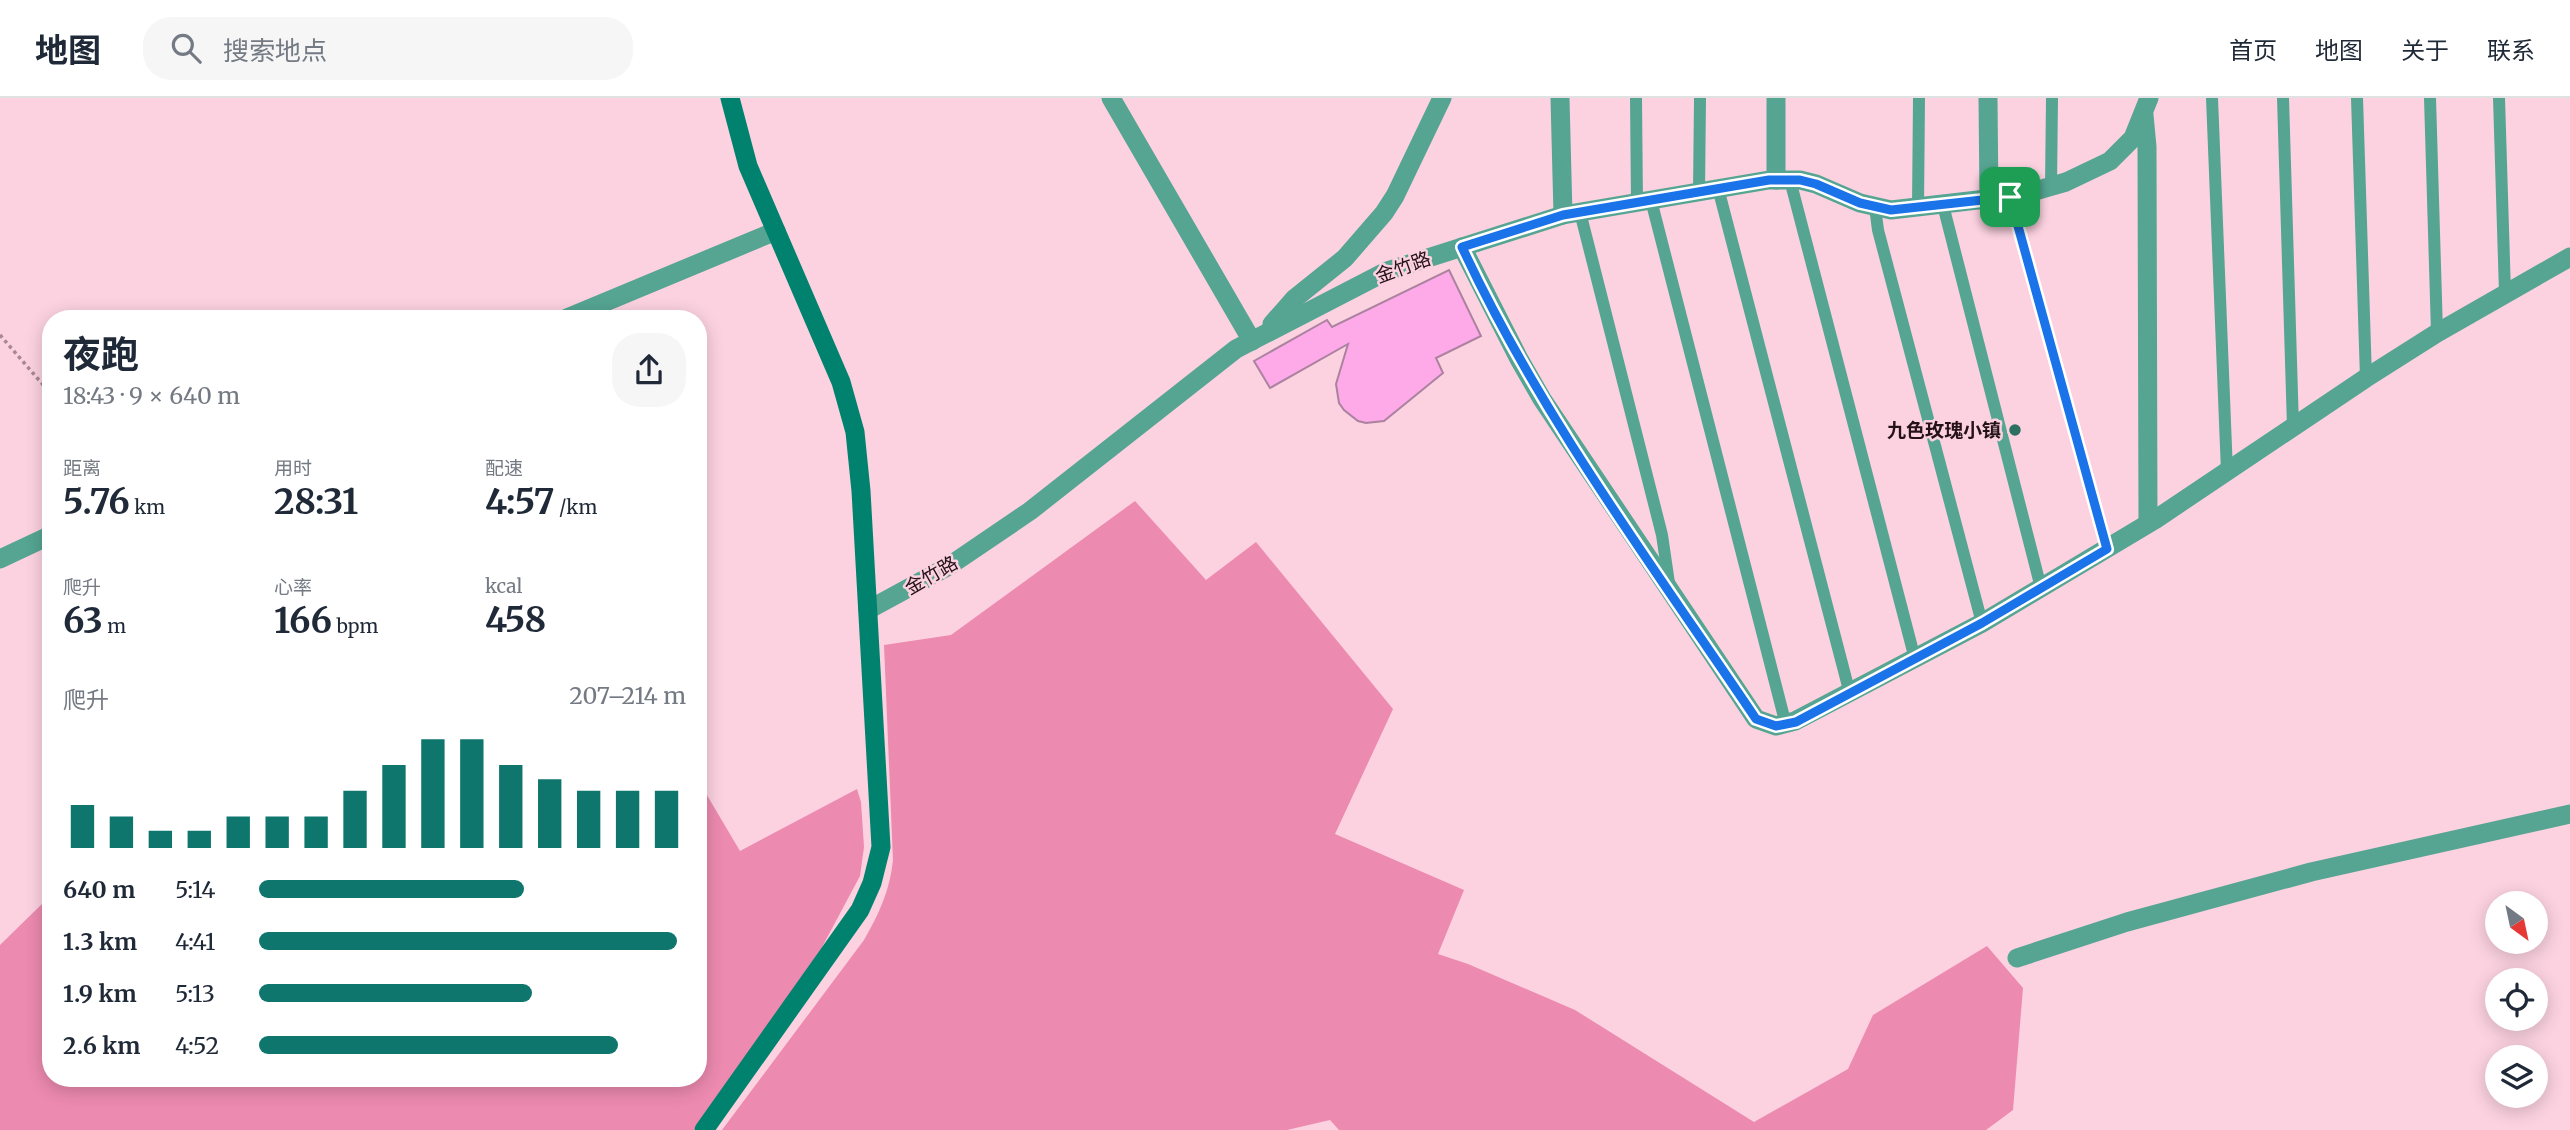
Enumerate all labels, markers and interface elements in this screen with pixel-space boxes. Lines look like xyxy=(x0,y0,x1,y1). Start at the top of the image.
search box xyxy=(143,17,633,80)
icon: search xyxy=(167,29,205,67)
text: 地图 xyxy=(35,30,101,71)
text: 搜索地点 xyxy=(223,34,327,67)
text: 首页 xyxy=(2229,35,2277,66)
text: 地图 xyxy=(2315,35,2363,66)
text: 关于 xyxy=(2401,35,2449,66)
text: 联系 xyxy=(2487,35,2535,66)
pin xyxy=(1980,167,2040,227)
icon: arrive xyxy=(1991,178,2029,216)
street label: 金竹路 xyxy=(1372,246,1434,288)
text: 夜跑 xyxy=(63,331,139,378)
button: share xyxy=(612,333,686,407)
text: 18:43 · 9 × 640 m xyxy=(63,381,240,410)
place label: 九色玫瑰小镇 xyxy=(1887,418,2001,442)
marker: 九色玫瑰小镇 xyxy=(2007,422,2023,438)
text: 距离 xyxy=(63,456,101,480)
text: 用时 xyxy=(274,456,312,480)
text: 配速 xyxy=(485,456,523,480)
text: 5.76 xyxy=(63,480,130,524)
text: 28:31 xyxy=(274,480,358,524)
text: 4:57 xyxy=(485,480,555,524)
text: km xyxy=(130,495,165,519)
text: /km xyxy=(555,495,597,519)
street label: 金竹路 xyxy=(900,550,962,600)
text: kcal xyxy=(485,574,522,598)
text: 爬升 xyxy=(63,575,101,599)
text: 心率 xyxy=(274,575,312,599)
text: 458 xyxy=(485,598,546,642)
text: 63 xyxy=(63,599,103,643)
text: 166 xyxy=(274,599,332,643)
text: m xyxy=(103,614,126,638)
text: bpm xyxy=(332,614,378,638)
text: 207–214 m xyxy=(569,681,686,710)
text: 爬升 xyxy=(63,685,109,714)
text: 640 m xyxy=(63,875,135,904)
text: 5:14 xyxy=(175,875,215,904)
north arrow xyxy=(2485,891,2548,954)
map controls xyxy=(2485,891,2548,1108)
text: 1.3 km xyxy=(63,927,137,956)
text: 4:41 xyxy=(175,927,215,956)
button: locate xyxy=(2485,968,2548,1031)
text: 1.9 km xyxy=(63,979,137,1008)
text: 5:13 xyxy=(175,979,215,1008)
text: 2.6 km xyxy=(63,1031,140,1060)
text: 4:52 xyxy=(175,1031,219,1060)
button: layers xyxy=(2485,1045,2548,1108)

